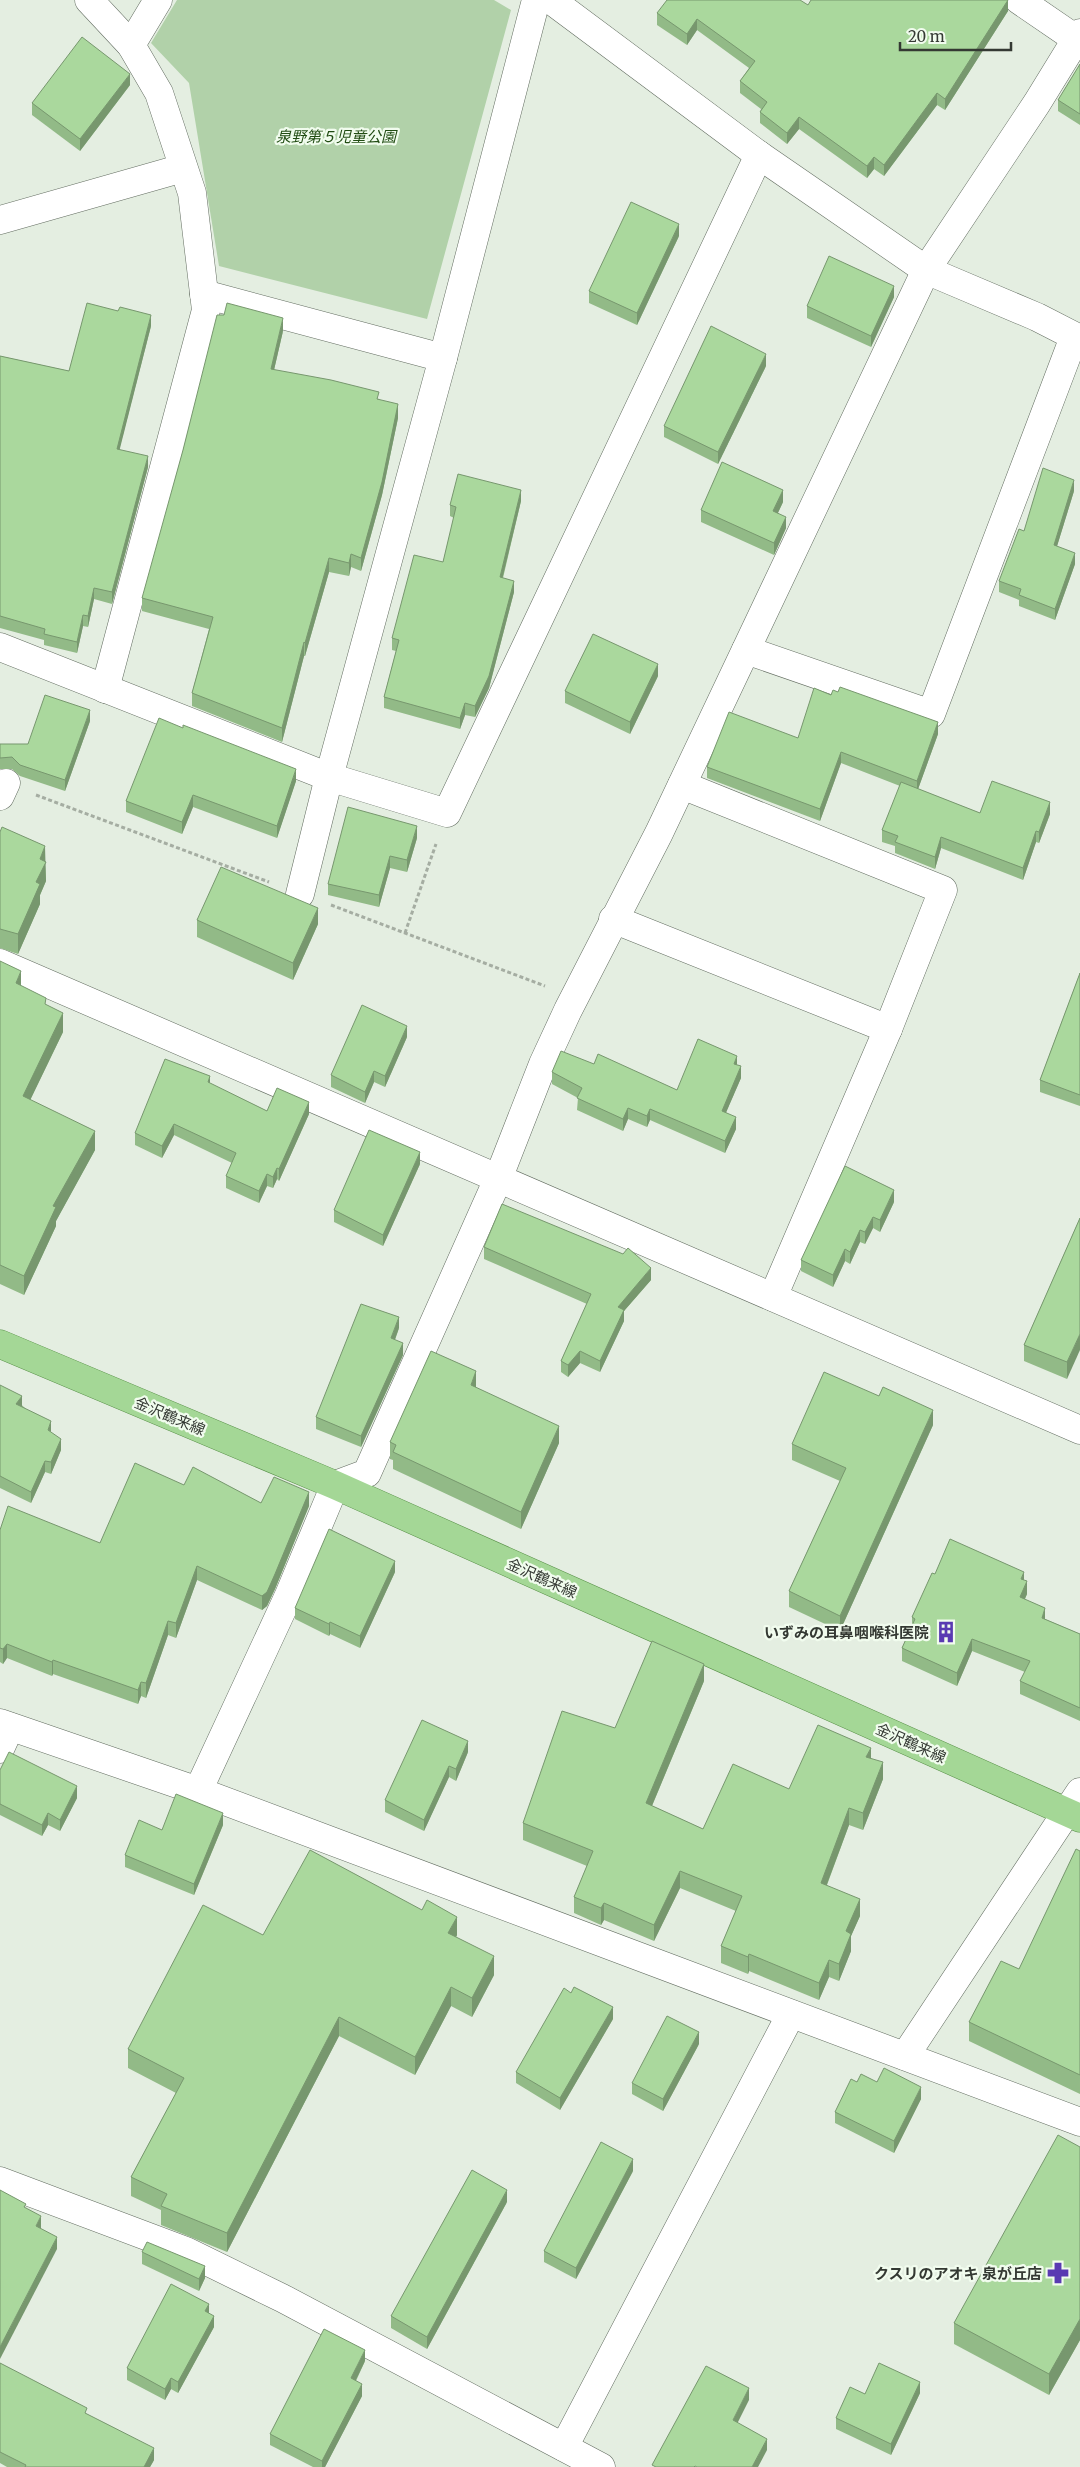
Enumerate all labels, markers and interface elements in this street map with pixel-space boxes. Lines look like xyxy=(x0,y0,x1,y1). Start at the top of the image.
scale bar xyxy=(900,20,1011,52)
text: 20 m xyxy=(908,27,945,46)
park label: 泉野第５児童公園 xyxy=(276,127,398,146)
street label: 金沢鶴来線 xyxy=(132,1393,208,1439)
street label: 金沢鶴来線 xyxy=(504,1554,580,1602)
building icon: いずみの耳鼻咽喉科医院 xyxy=(933,1619,959,1645)
place label: いずみの耳鼻咽喉科医院 xyxy=(764,1623,929,1642)
street label: 金沢鶴来線 xyxy=(873,1719,949,1767)
pharmacy icon: クスリのアオキ 泉が丘店 xyxy=(1045,2260,1071,2286)
place label: クスリのアオキ 泉が丘店 xyxy=(874,2264,1042,2283)

